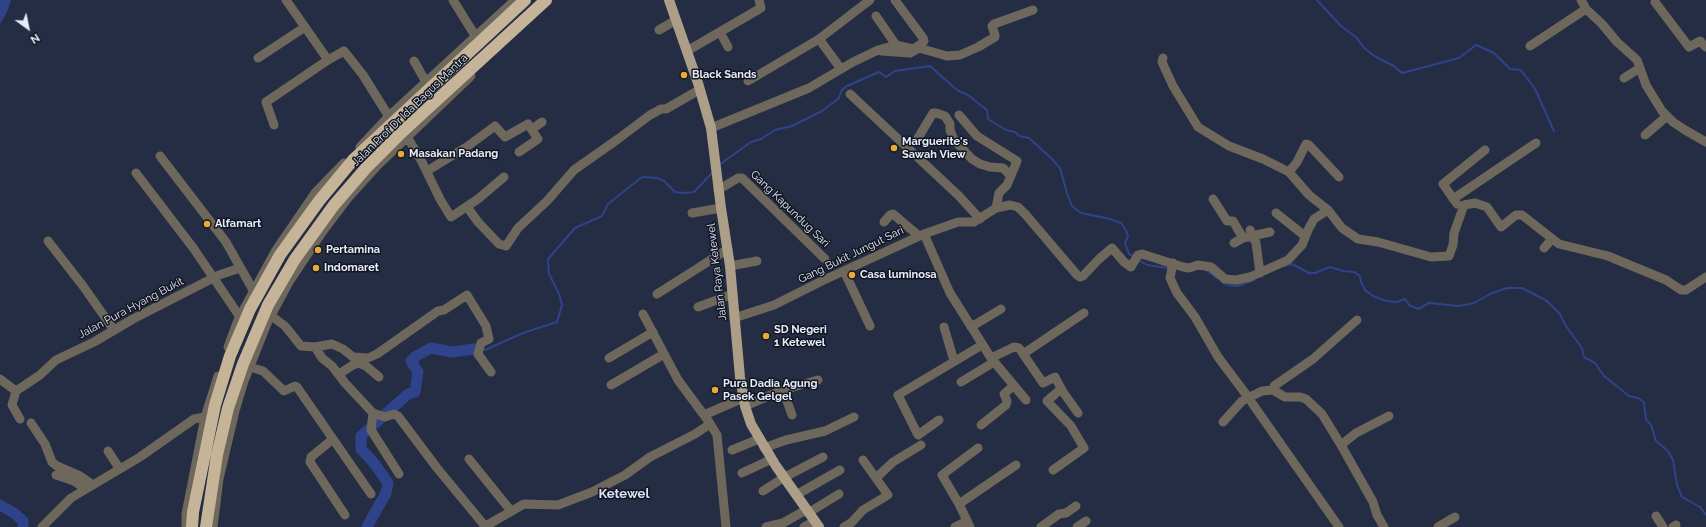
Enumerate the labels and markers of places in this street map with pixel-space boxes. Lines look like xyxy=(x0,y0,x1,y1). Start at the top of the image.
place label: Black Sands xyxy=(692,68,756,82)
marker: Black Sands xyxy=(679,70,689,80)
place label: Marguerite's Sawah View xyxy=(902,135,968,161)
marker: Marguerite's Sawah View xyxy=(889,143,899,153)
place label: Masakan Padang xyxy=(409,147,498,161)
marker: Masakan Padang xyxy=(396,149,406,159)
place label: Alfamart xyxy=(215,217,261,231)
marker: Alfamart xyxy=(202,219,212,229)
place label: Pertamina xyxy=(326,243,380,257)
marker: Pertamina xyxy=(313,245,323,255)
place label: Indomaret xyxy=(324,261,379,275)
marker: Indomaret xyxy=(311,263,321,273)
place label: Casa luminosa xyxy=(860,268,937,282)
marker: Casa luminosa xyxy=(847,270,857,280)
place label: SD Negeri 1 Ketewel xyxy=(774,323,827,349)
marker: SD Negeri 1 Ketewel xyxy=(761,331,771,341)
place label: Pura Dadia Agung Pasek Gelgel xyxy=(723,377,817,403)
marker: Pura Dadia Agung Pasek Gelgel xyxy=(710,385,720,395)

